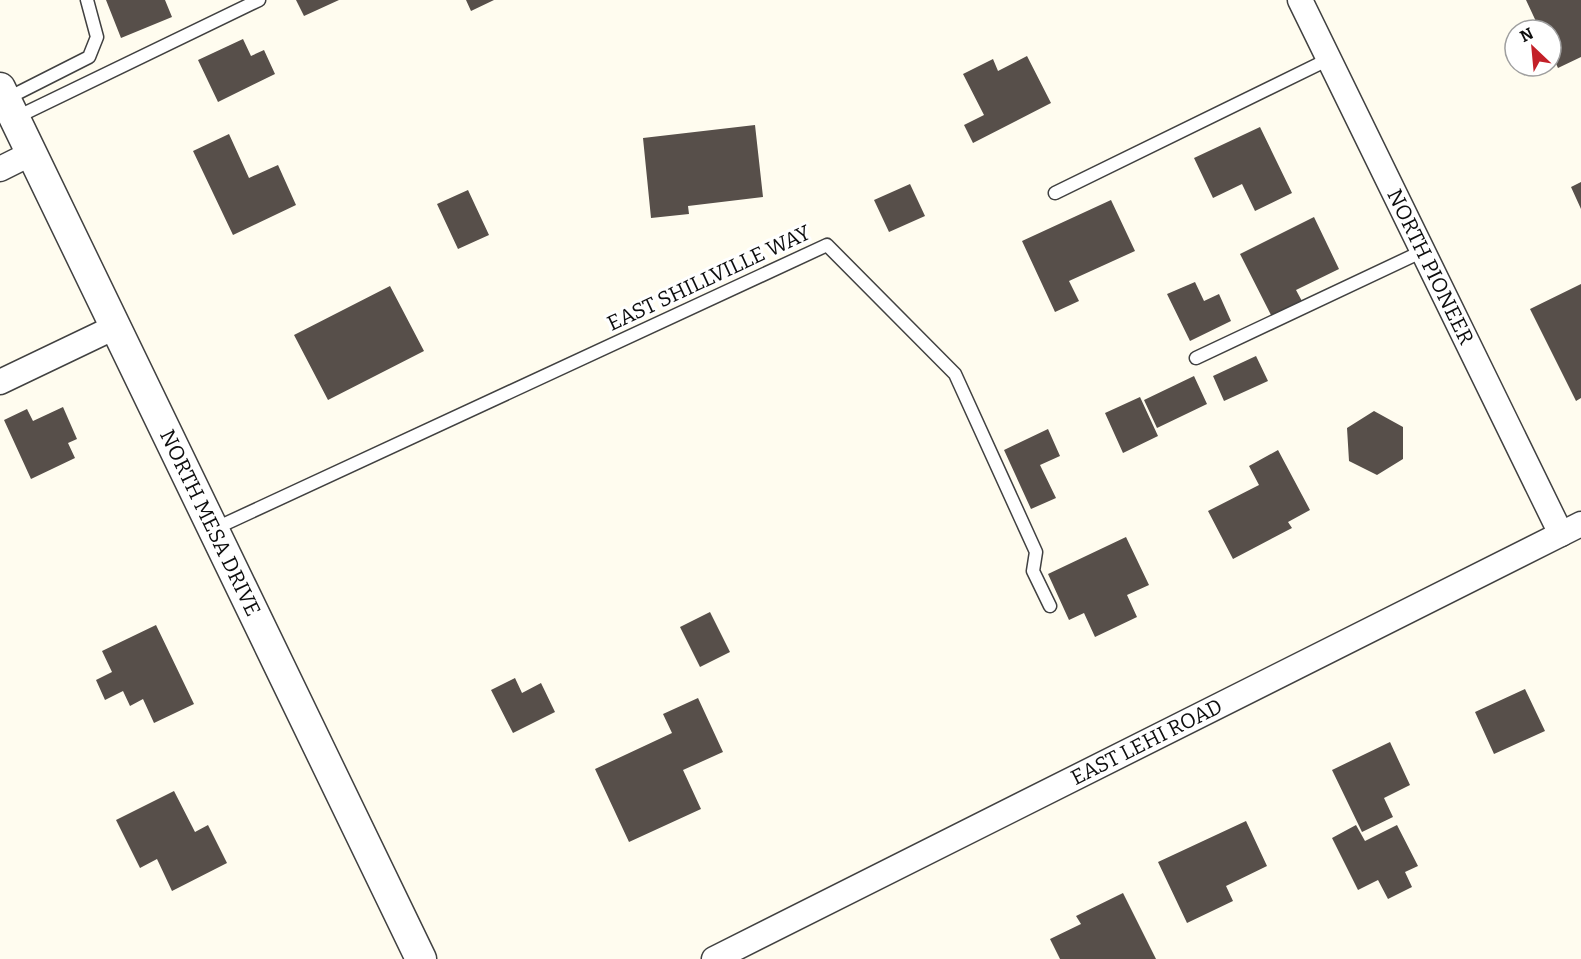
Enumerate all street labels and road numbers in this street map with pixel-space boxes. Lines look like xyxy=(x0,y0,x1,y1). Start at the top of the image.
street label: NORTH PIONEER xyxy=(1381,185,1479,349)
street label: EAST SHILLVILLE WAY xyxy=(603,219,815,337)
street label: NORTH MESA DRIVE xyxy=(154,425,266,620)
street label: EAST LEHI ROAD xyxy=(1066,693,1227,791)

